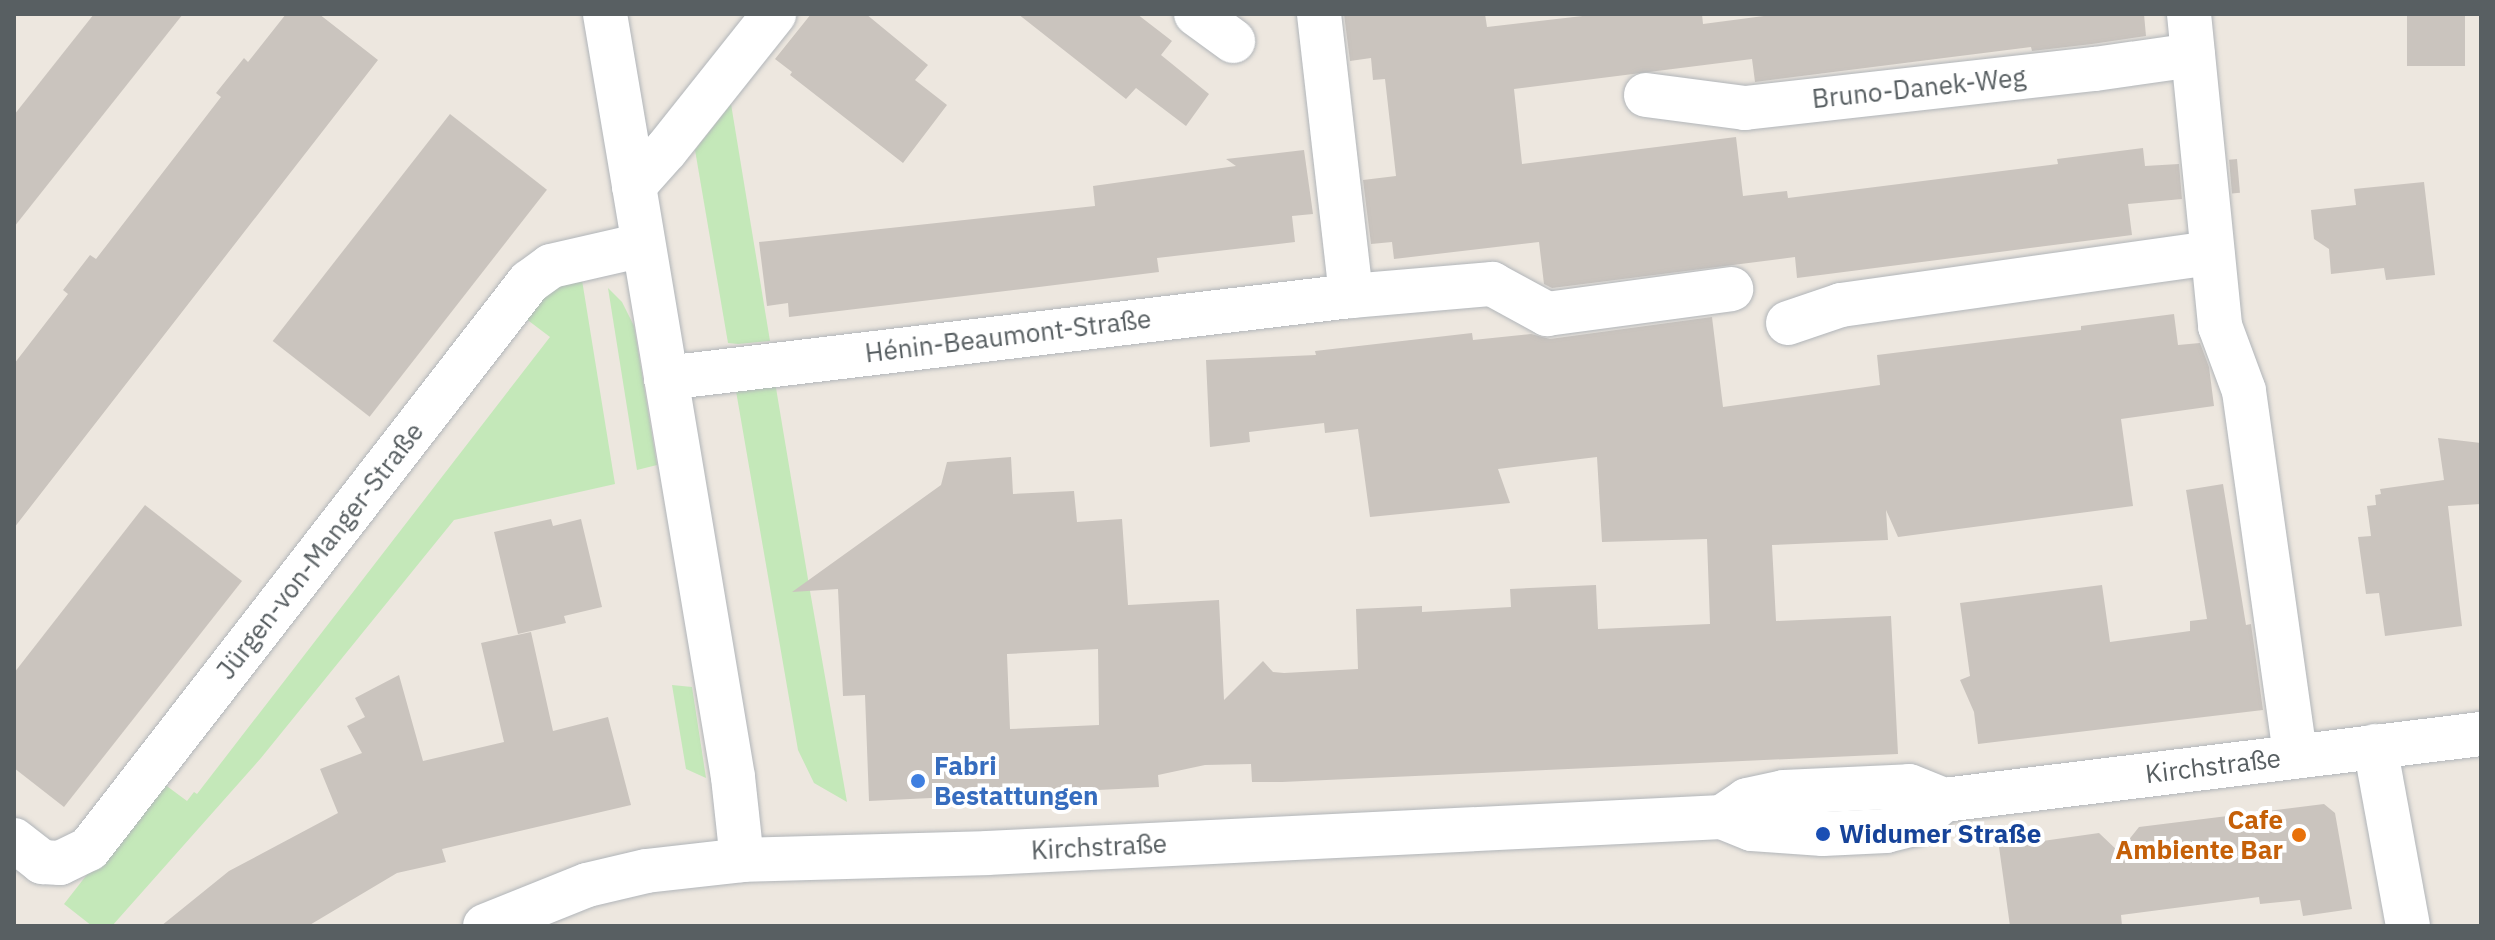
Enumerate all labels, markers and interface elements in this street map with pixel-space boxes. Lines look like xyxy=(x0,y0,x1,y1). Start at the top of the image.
street label: Bruno-Danek-Weg xyxy=(1810,61,2028,115)
street label: Hénin-Beaumont-Straße xyxy=(863,303,1153,369)
street label: Jürgen-von-Manger-Straße xyxy=(210,417,430,685)
street label: Kirchstraße xyxy=(2144,742,2282,790)
place label: Fabri Bestattungen xyxy=(934,750,1099,812)
marker: Fabri Bestattungen xyxy=(909,772,927,790)
place label: Cafe Ambiente Bar xyxy=(2115,804,2283,866)
place label: Widumer Straße xyxy=(1839,818,2041,850)
marker: Widumer Straße xyxy=(1814,825,1832,843)
marker: Cafe Ambiente Bar xyxy=(2290,826,2308,844)
street label: Kirchstraße xyxy=(1030,828,1168,866)

